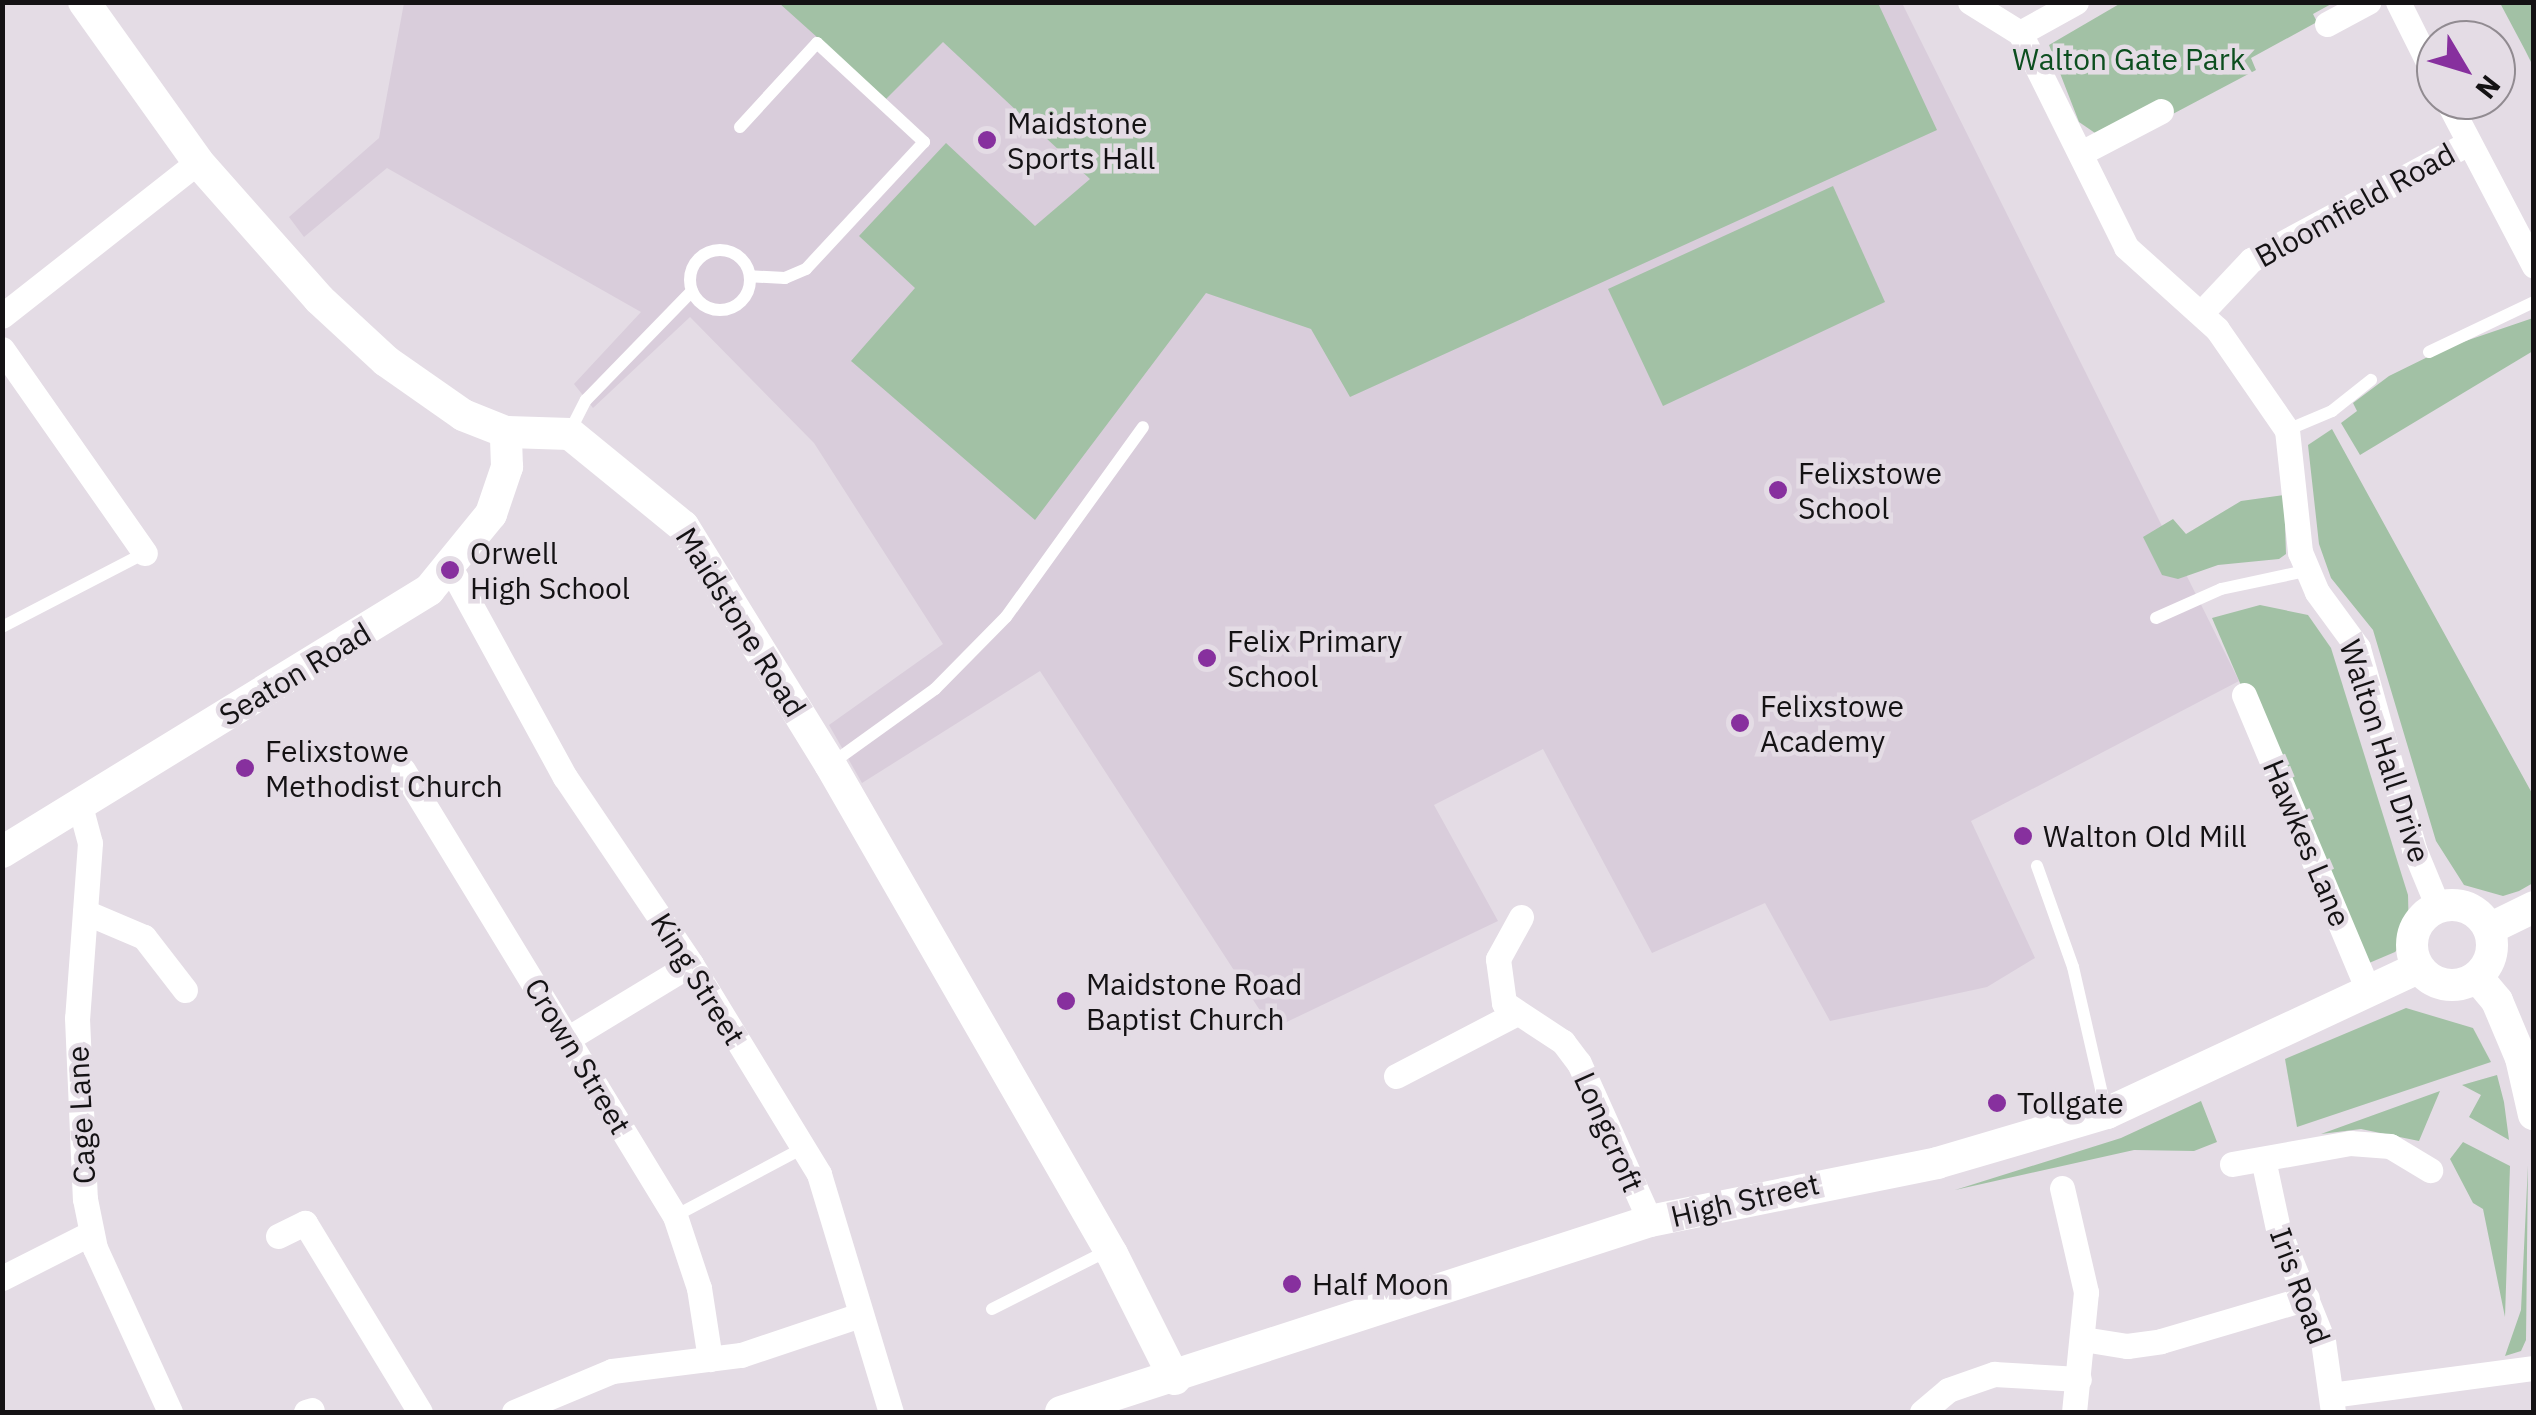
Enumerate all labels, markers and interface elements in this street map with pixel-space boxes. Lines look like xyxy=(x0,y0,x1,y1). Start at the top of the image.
north arrow xyxy=(2416,20,2516,120)
park label: Walton Gate Park xyxy=(2012,41,2246,77)
text: N xyxy=(2468,68,2509,107)
place label: Maidstone Sports Hall xyxy=(1007,105,1155,176)
marker: Maidstone Sports Hall xyxy=(976,129,998,151)
street label: Bloomfield Road xyxy=(2249,135,2461,275)
place label: Felixstowe School xyxy=(1798,455,1942,526)
marker: Felixstowe School xyxy=(1767,479,1789,501)
street label: Maidstone Road xyxy=(668,521,814,723)
place label: Orwell High School xyxy=(470,535,630,606)
marker: Orwell High School xyxy=(439,559,461,581)
street label: Seaton Road xyxy=(213,615,377,733)
place label: Felix Primary School xyxy=(1227,623,1402,694)
street label: Walton Hall Drive xyxy=(2332,635,2438,867)
marker: Felix Primary School xyxy=(1196,647,1218,669)
place label: Felixstowe Academy xyxy=(1760,688,1904,758)
marker: Felixstowe Academy xyxy=(1729,712,1751,734)
place label: Felixstowe Methodist Church xyxy=(265,733,503,804)
street label: Hawkes Lane xyxy=(2256,754,2358,932)
marker: Felixstowe Methodist Church xyxy=(234,757,256,779)
place label: Walton Old Mill xyxy=(2043,818,2247,854)
marker: Walton Old Mill xyxy=(2012,825,2034,847)
street label: King Street xyxy=(643,906,753,1052)
place label: Maidstone Road Baptist Church xyxy=(1086,966,1302,1036)
street label: Crown Street xyxy=(517,971,639,1141)
marker: Maidstone Road Baptist Church xyxy=(1055,990,1077,1012)
street label: Cage Lane xyxy=(59,1045,103,1185)
street label: Longcroft xyxy=(1567,1067,1651,1197)
place label: Tollgate xyxy=(2017,1085,2124,1121)
marker: Tollgate xyxy=(1986,1092,2008,1114)
street label: High Street xyxy=(1667,1165,1823,1235)
street label: Iris Road xyxy=(2262,1223,2338,1349)
place label: Half Moon xyxy=(1312,1266,1449,1302)
marker: Half Moon xyxy=(1281,1273,1303,1295)

